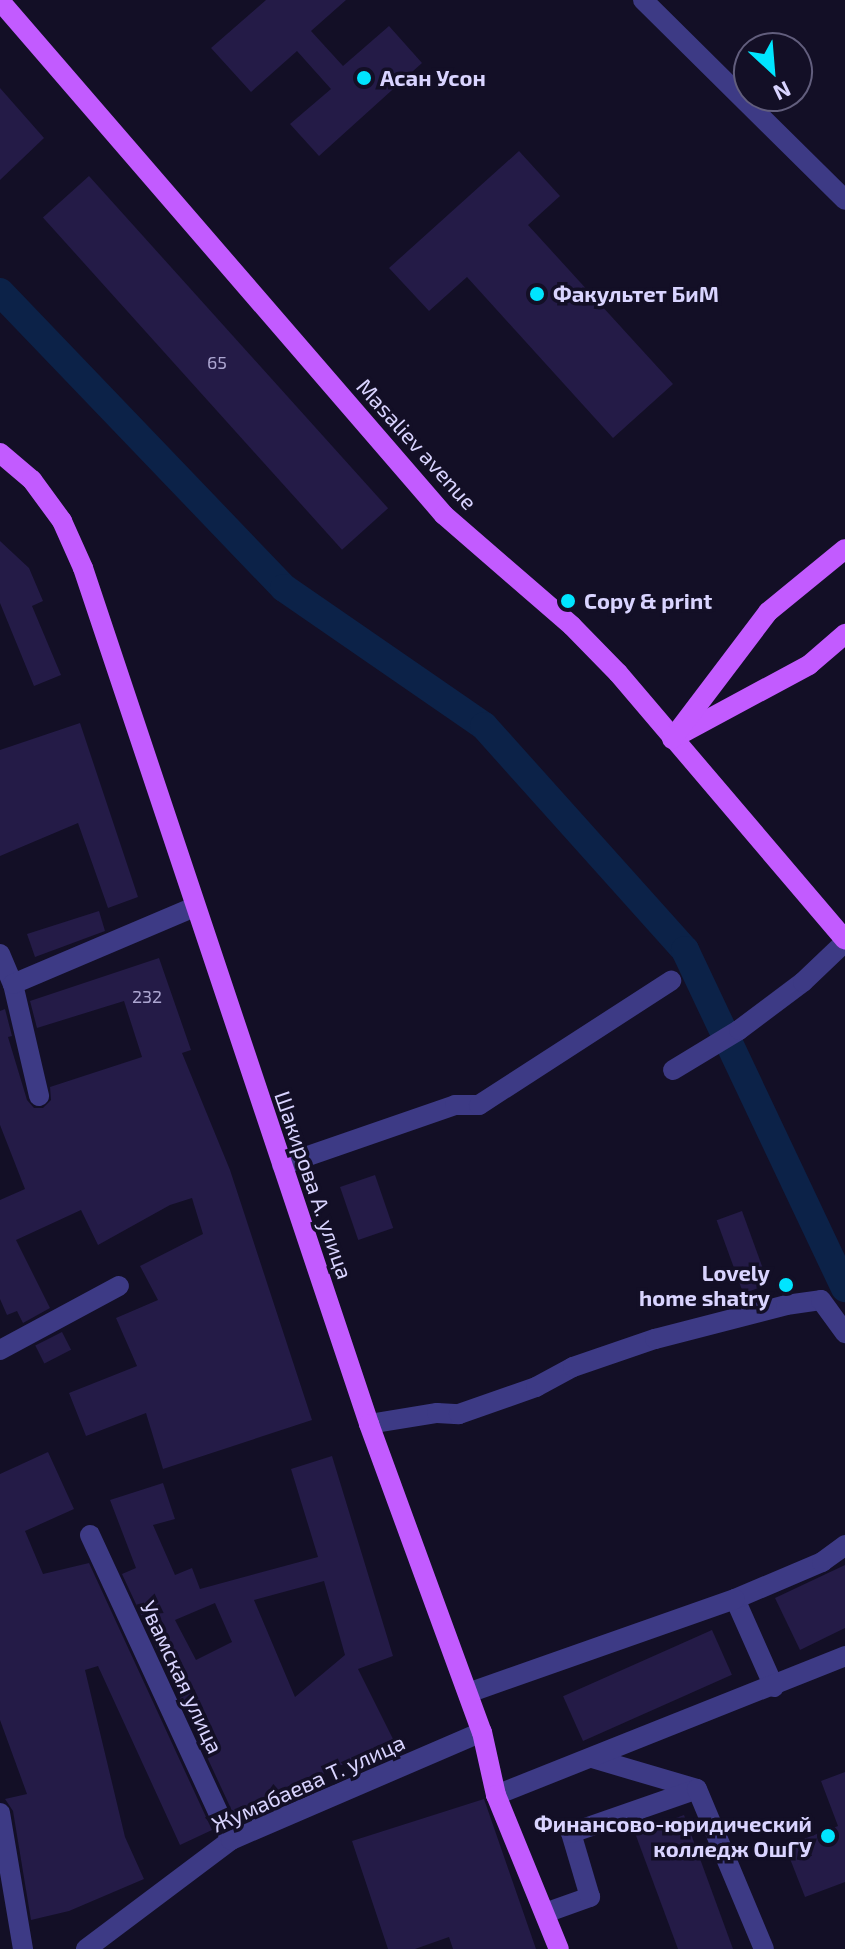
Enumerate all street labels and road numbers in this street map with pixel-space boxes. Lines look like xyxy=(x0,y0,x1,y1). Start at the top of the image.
street label: Masaliev avenue xyxy=(351,373,483,515)
street label: Шакирова А. улица xyxy=(269,1088,359,1282)
street label: Увамская улица xyxy=(135,1596,229,1758)
street label: Жумабаева Т. улица xyxy=(207,1728,409,1838)

